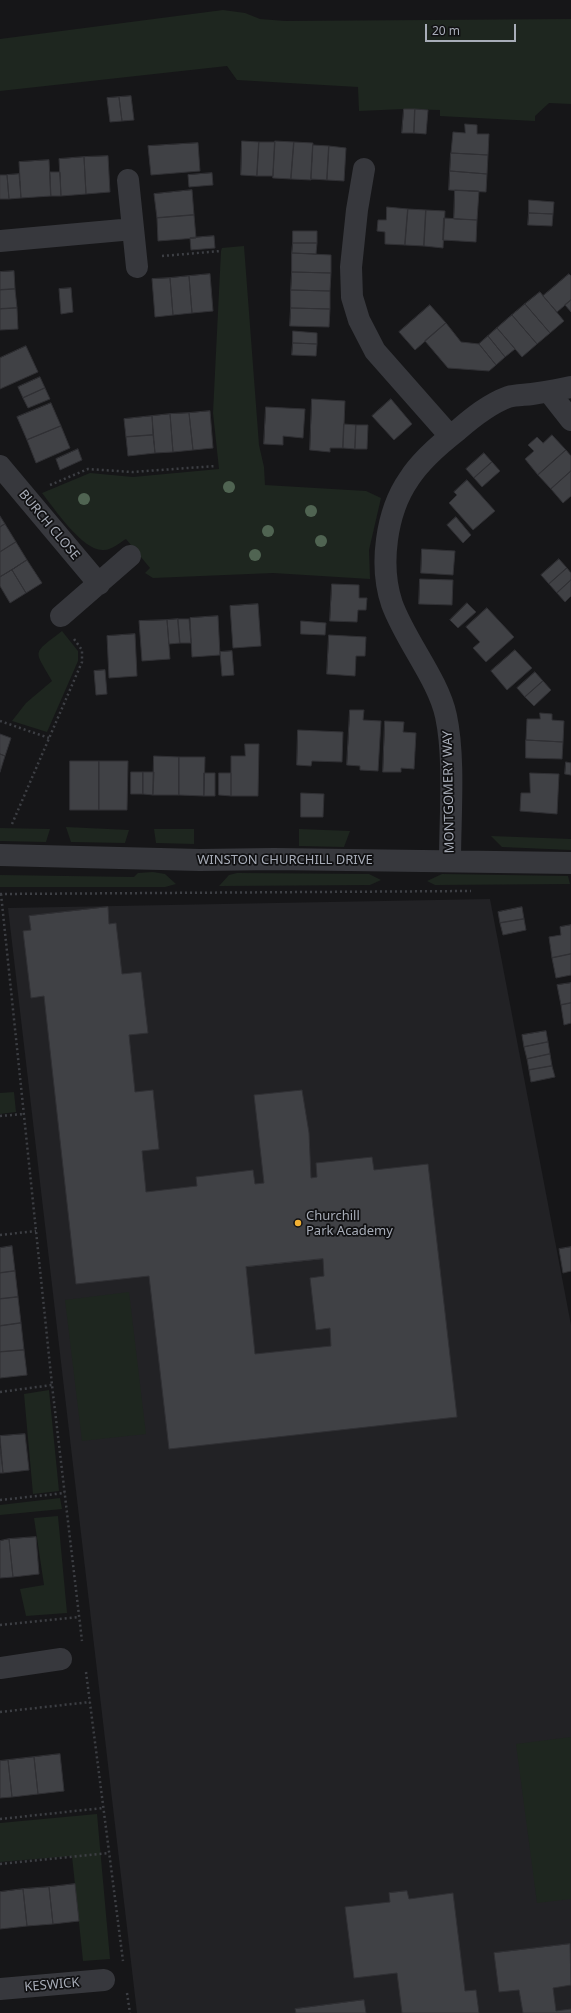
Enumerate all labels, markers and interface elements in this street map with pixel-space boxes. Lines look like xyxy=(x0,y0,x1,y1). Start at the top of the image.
scale bar xyxy=(427,16,518,42)
text: 20 m xyxy=(432,22,460,39)
street label: BURCH CLOSE xyxy=(15,487,83,563)
street label: MONTGOMERY WAY xyxy=(440,731,458,853)
street label: WINSTON CHURCHILL DRIVE xyxy=(197,852,373,868)
place label: Churchill Park Academy xyxy=(306,1208,393,1239)
marker: Churchill Park Academy xyxy=(293,1218,303,1228)
street label: KESWICK xyxy=(24,1975,80,1995)

